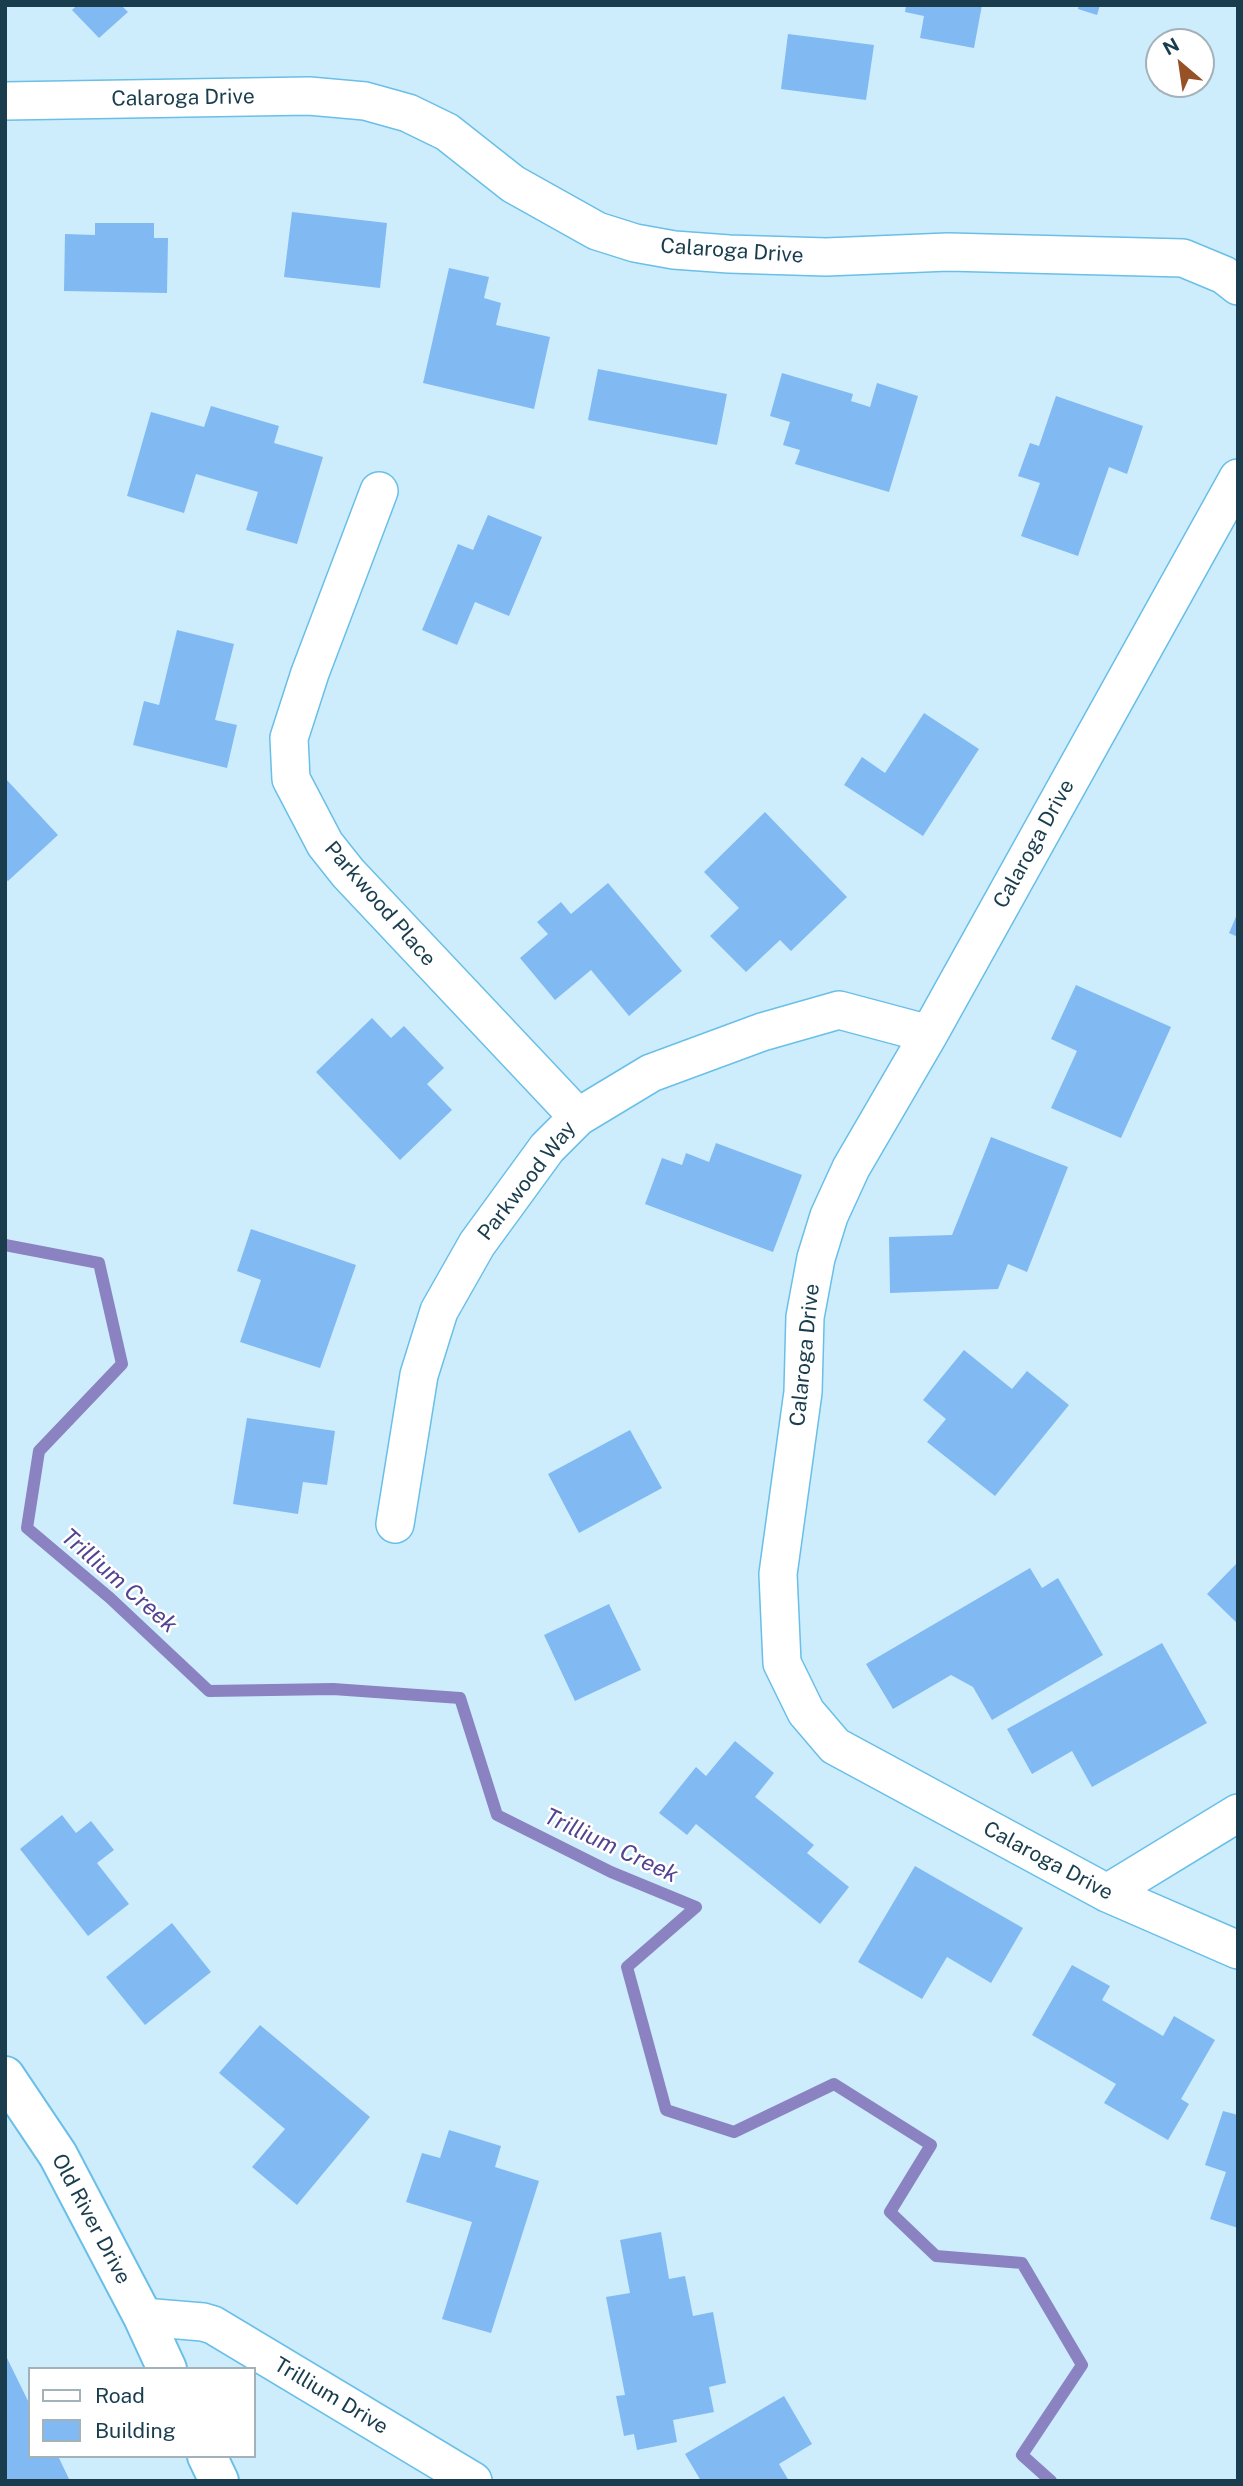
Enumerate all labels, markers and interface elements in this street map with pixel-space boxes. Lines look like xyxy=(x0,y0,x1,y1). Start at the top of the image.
north arrow xyxy=(1145,28,1215,98)
text: N xyxy=(1159,33,1183,60)
street label: Calaroga Drive xyxy=(111,84,255,112)
street label: Calaroga Drive xyxy=(660,233,804,269)
street label: Calaroga Drive xyxy=(988,775,1080,913)
street label: Parkwood Place xyxy=(319,836,441,972)
street label: Parkwood Way xyxy=(473,1116,581,1246)
street label: Calaroga Drive xyxy=(785,1282,825,1428)
water label: Trillium Creek xyxy=(55,1523,183,1639)
water label: Trillium Creek xyxy=(540,1803,682,1889)
street label: Calaroga Drive xyxy=(979,1816,1117,1906)
street label: Old River Drive xyxy=(46,2150,136,2288)
street label: Trillium Drive xyxy=(269,2352,393,2440)
legend xyxy=(28,2367,256,2458)
text: Road xyxy=(95,2383,145,2408)
text: Building xyxy=(95,2418,176,2443)

